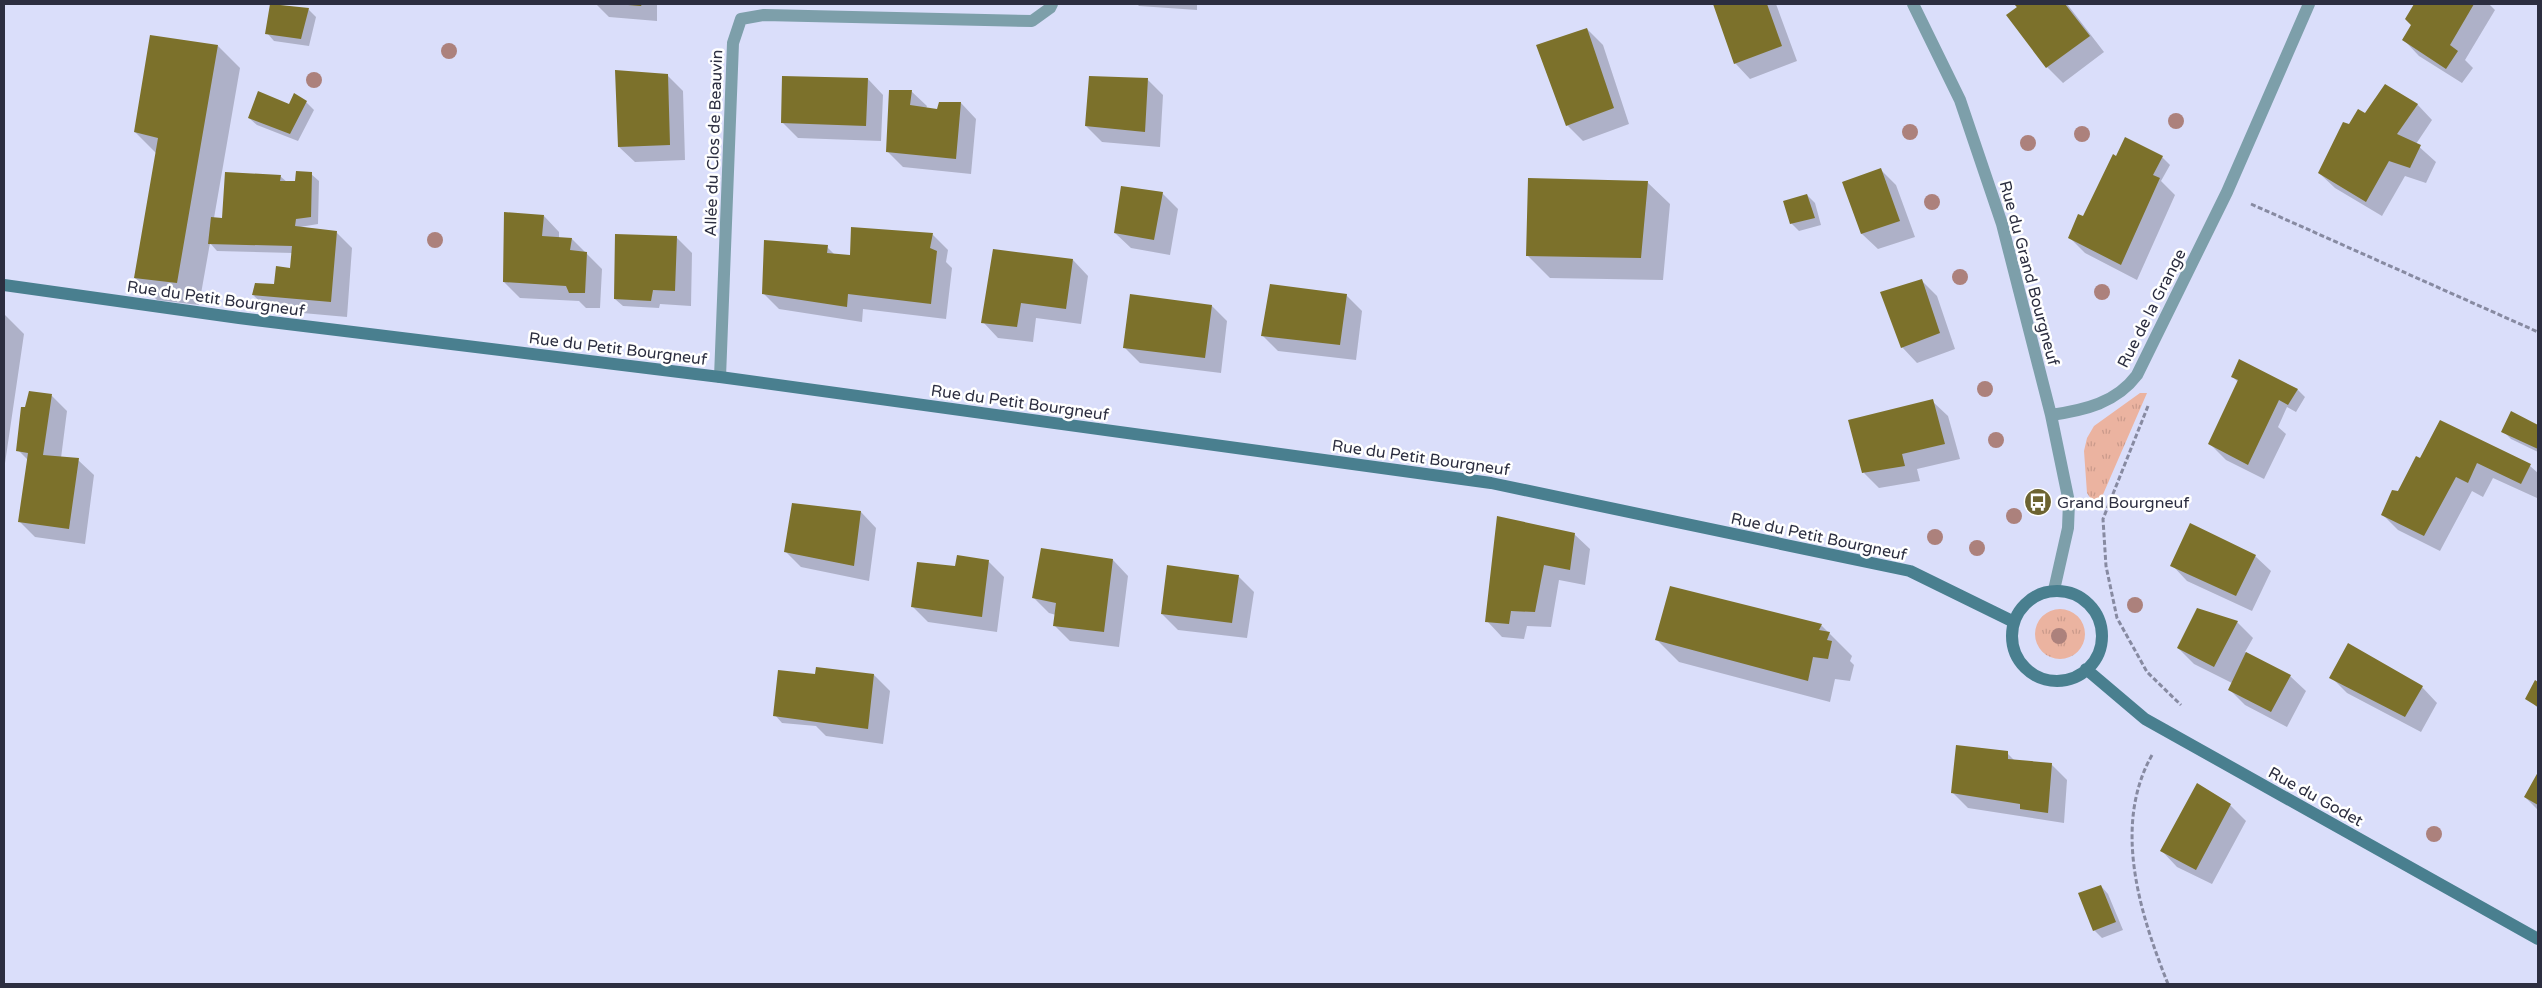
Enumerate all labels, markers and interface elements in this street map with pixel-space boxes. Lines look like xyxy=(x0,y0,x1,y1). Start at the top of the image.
street label: Allée du Clos de Beauvin xyxy=(701,49,727,237)
street label: Rue du Grand Bourgneuf xyxy=(1995,179,2064,369)
street label: Rue de la Grange xyxy=(2113,246,2191,371)
street label: Rue du Petit Bourgneuf xyxy=(126,277,307,322)
street label: Rue du Petit Bourgneuf xyxy=(528,328,709,370)
street label: Rue du Petit Bourgneuf xyxy=(930,381,1111,426)
street label: Rue du Petit Bourgneuf xyxy=(1331,436,1512,481)
bus stop icon: Grand Bourgneuf xyxy=(2023,487,2053,517)
place label: Grand Bourgneuf xyxy=(2057,493,2190,513)
street label: Rue du Petit Bourgneuf xyxy=(1729,509,1909,566)
street label: Rue du Godet xyxy=(2265,763,2366,831)

